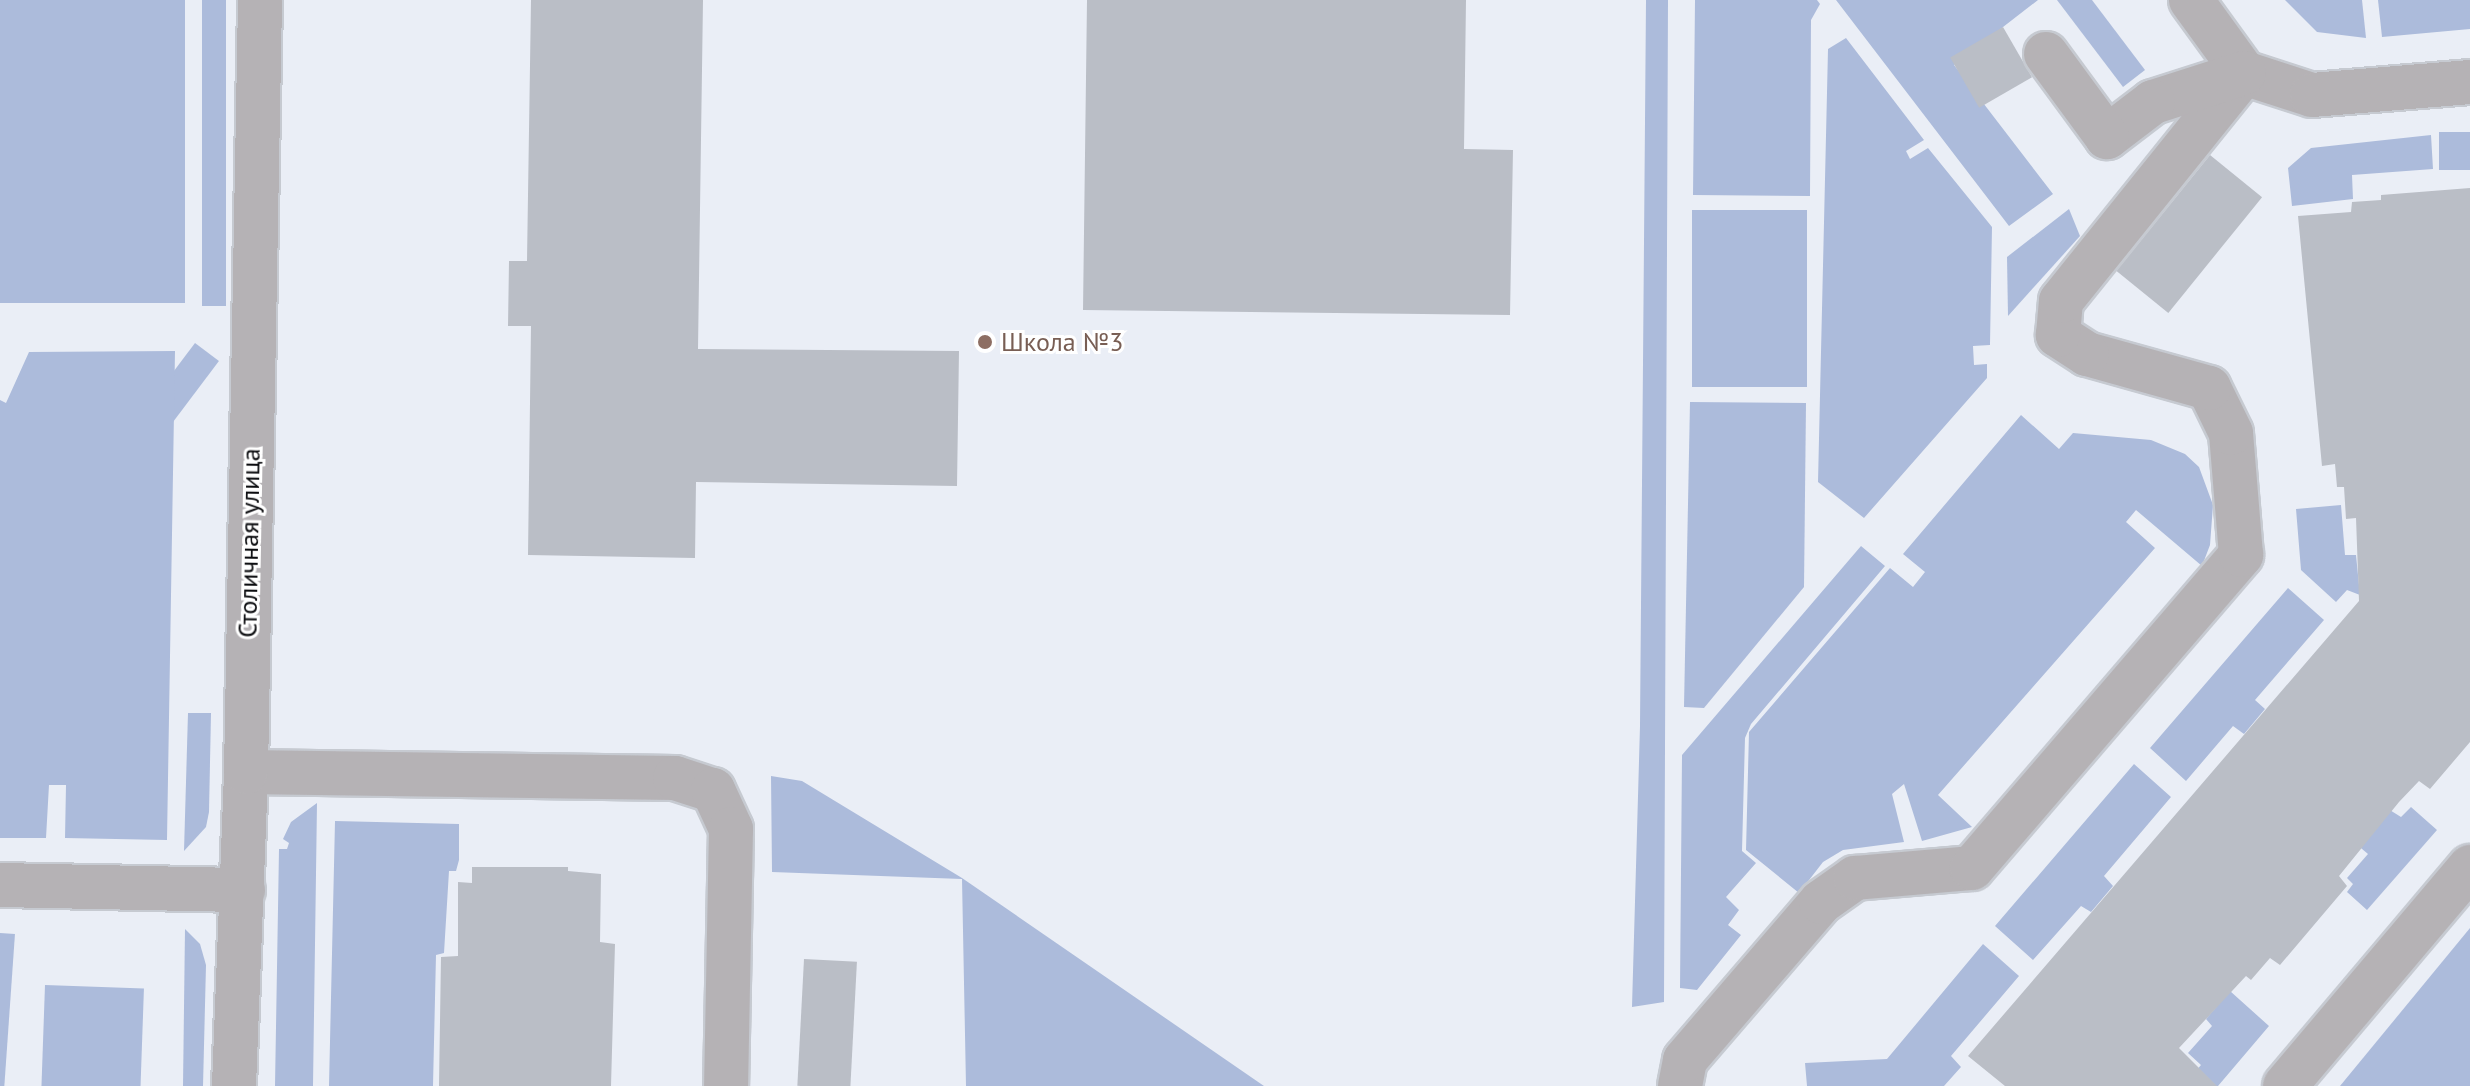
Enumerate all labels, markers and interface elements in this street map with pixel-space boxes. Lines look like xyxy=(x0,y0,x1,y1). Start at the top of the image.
place label: Школа №3 xyxy=(1001,326,1123,358)
marker: Школа №3 xyxy=(976,333,994,351)
street label: Столичная улица xyxy=(232,448,266,638)

